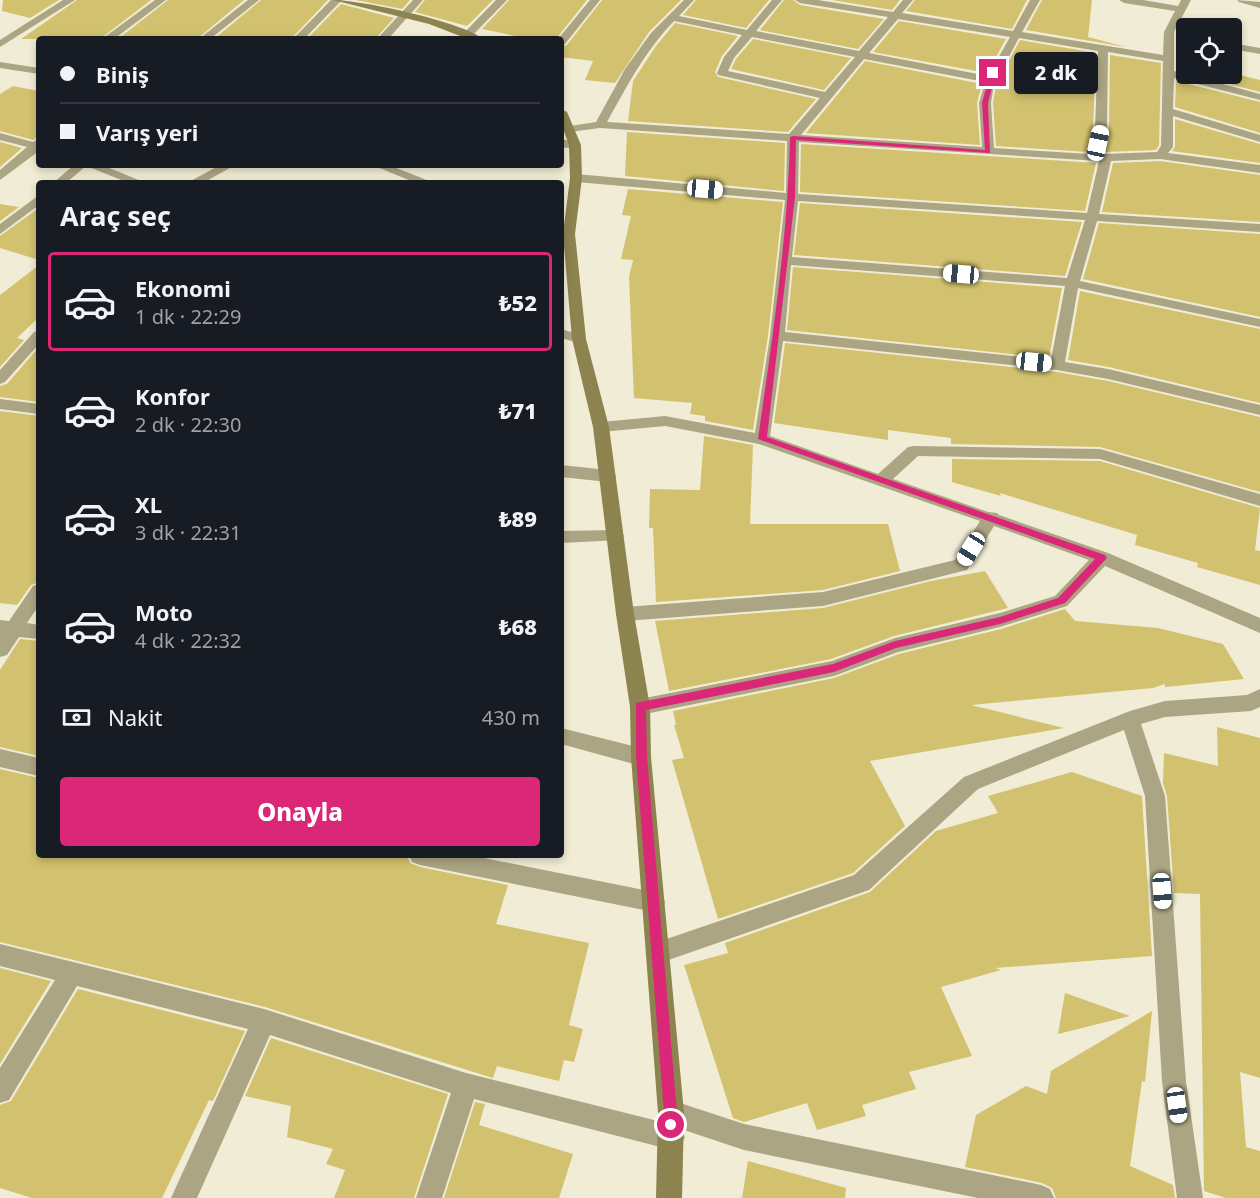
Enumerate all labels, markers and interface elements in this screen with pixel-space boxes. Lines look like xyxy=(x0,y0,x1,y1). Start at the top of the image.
map controls xyxy=(1176,18,1242,84)
button: locate xyxy=(1176,18,1242,84)
callout: 2 dk xyxy=(1014,52,1098,94)
text: Biniş xyxy=(96,59,149,89)
route end xyxy=(979,59,1006,86)
text: 2 dk xyxy=(1035,59,1077,86)
text: Varış yeri xyxy=(96,117,198,147)
car xyxy=(1085,124,1111,162)
car xyxy=(686,178,724,200)
text: Araç seç xyxy=(60,197,171,234)
car xyxy=(942,263,980,285)
text: Ekonomi xyxy=(135,273,231,303)
icon: car xyxy=(63,275,117,329)
text: ₺52 xyxy=(499,287,537,317)
text: 1 dk · 22:29 xyxy=(135,303,242,330)
car xyxy=(1015,351,1053,373)
text: Konfor xyxy=(135,381,210,411)
icon: car xyxy=(63,383,117,437)
text: ₺71 xyxy=(499,395,537,425)
text: 2 dk · 22:30 xyxy=(135,411,242,438)
text: XL xyxy=(135,489,162,519)
icon: car xyxy=(63,491,117,545)
text: ₺89 xyxy=(499,503,537,533)
text: 3 dk · 22:31 xyxy=(135,519,242,546)
car xyxy=(954,529,988,569)
text: Moto xyxy=(135,597,193,627)
icon: car xyxy=(63,599,117,653)
text: ₺68 xyxy=(499,611,537,641)
text: 4 dk · 22:32 xyxy=(135,627,242,654)
icon: cash xyxy=(60,701,93,734)
text: Nakit xyxy=(108,702,162,732)
text: 430 m xyxy=(482,704,540,731)
button: Onayla xyxy=(60,777,540,846)
car xyxy=(1152,872,1172,910)
car xyxy=(1166,1086,1188,1124)
route start xyxy=(657,1111,684,1138)

